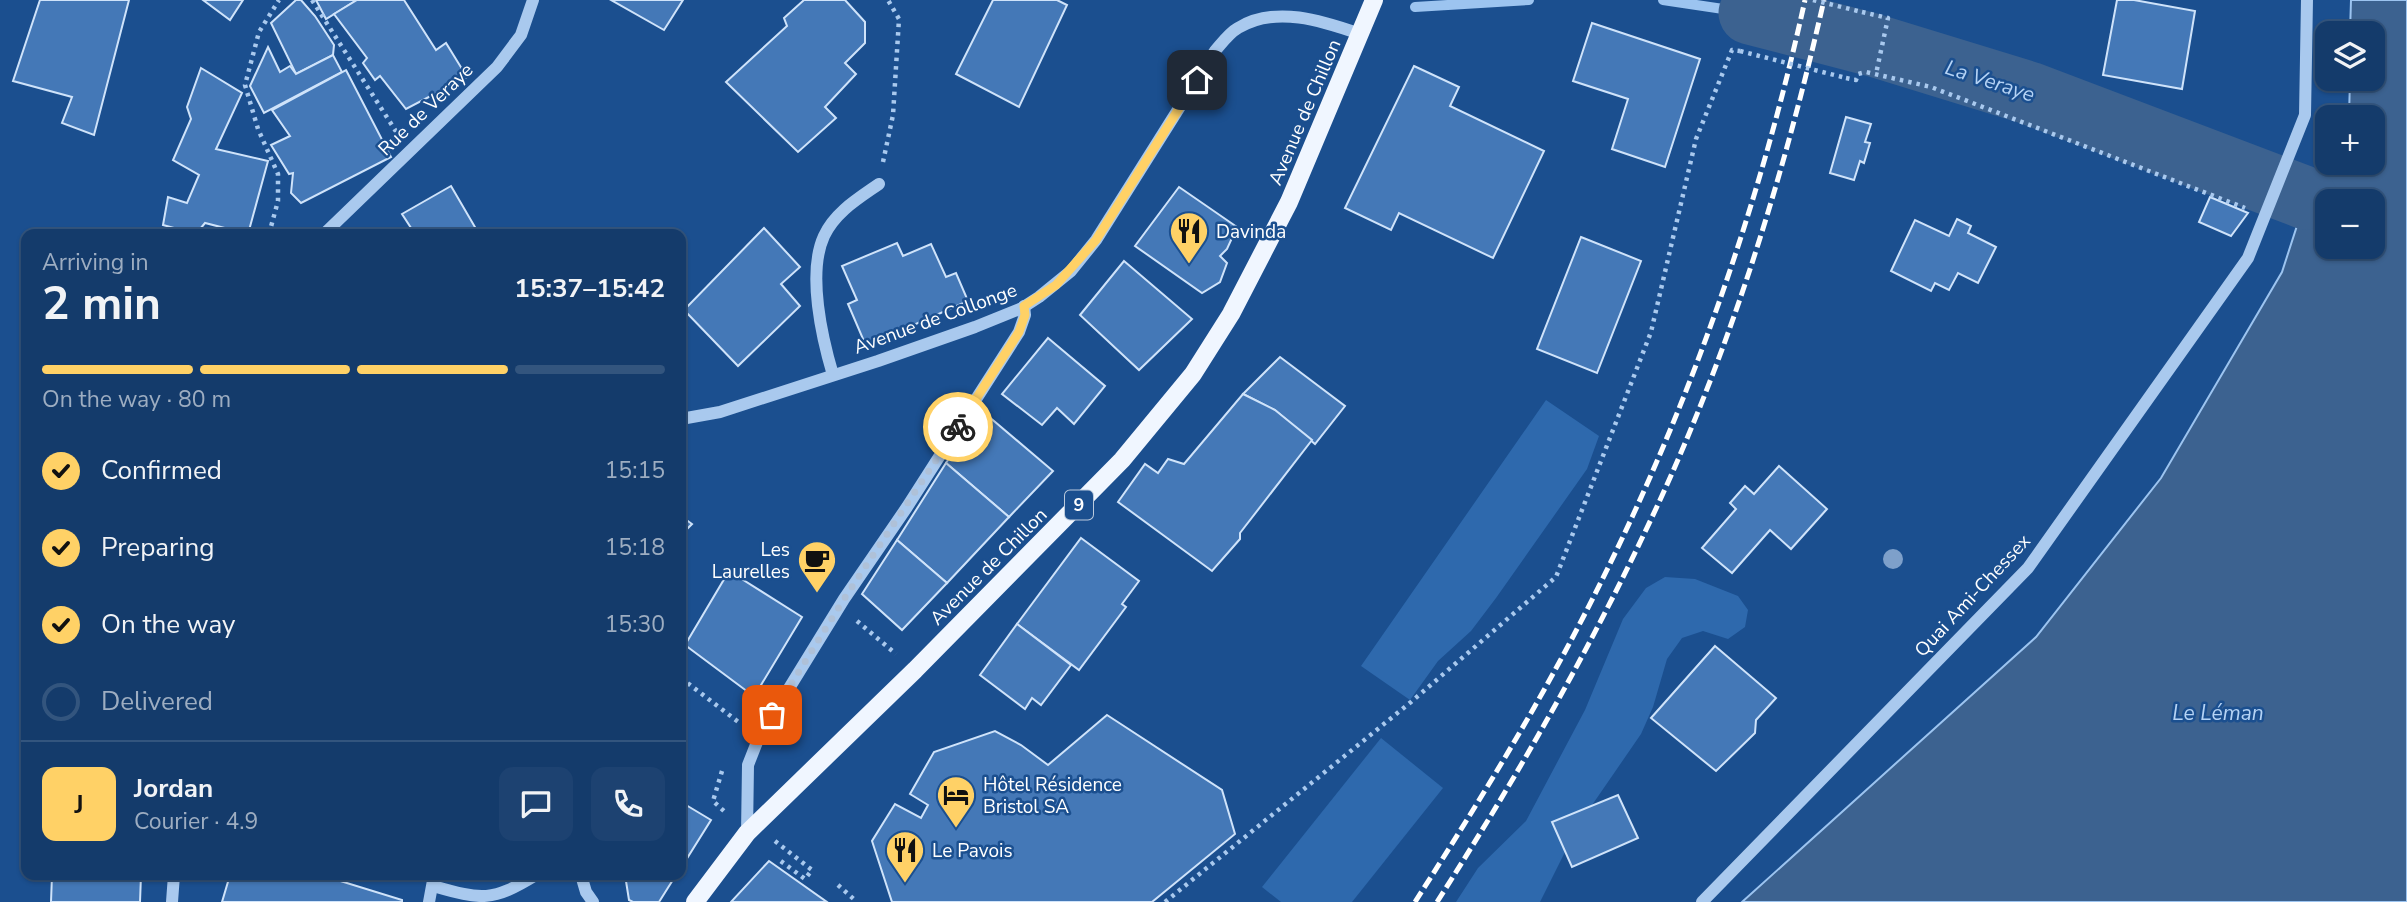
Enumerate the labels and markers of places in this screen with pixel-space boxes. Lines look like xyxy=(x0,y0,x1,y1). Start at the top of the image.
pin xyxy=(1167,50,1227,110)
restaurant icon: Davinda xyxy=(1168,210,1210,265)
place label: Davinda xyxy=(1216,219,1286,245)
place label: Les Laurelles xyxy=(712,537,790,585)
cafe icon: Les Laurelles xyxy=(796,539,838,594)
pin xyxy=(742,685,802,745)
place label: Hôtel Résidence Bristol SA xyxy=(983,772,1122,820)
hotel icon: Hôtel Résidence Bristol SA xyxy=(935,774,977,829)
restaurant icon: Le Pavois xyxy=(884,829,926,884)
place label: Le Pavois xyxy=(932,838,1013,864)

